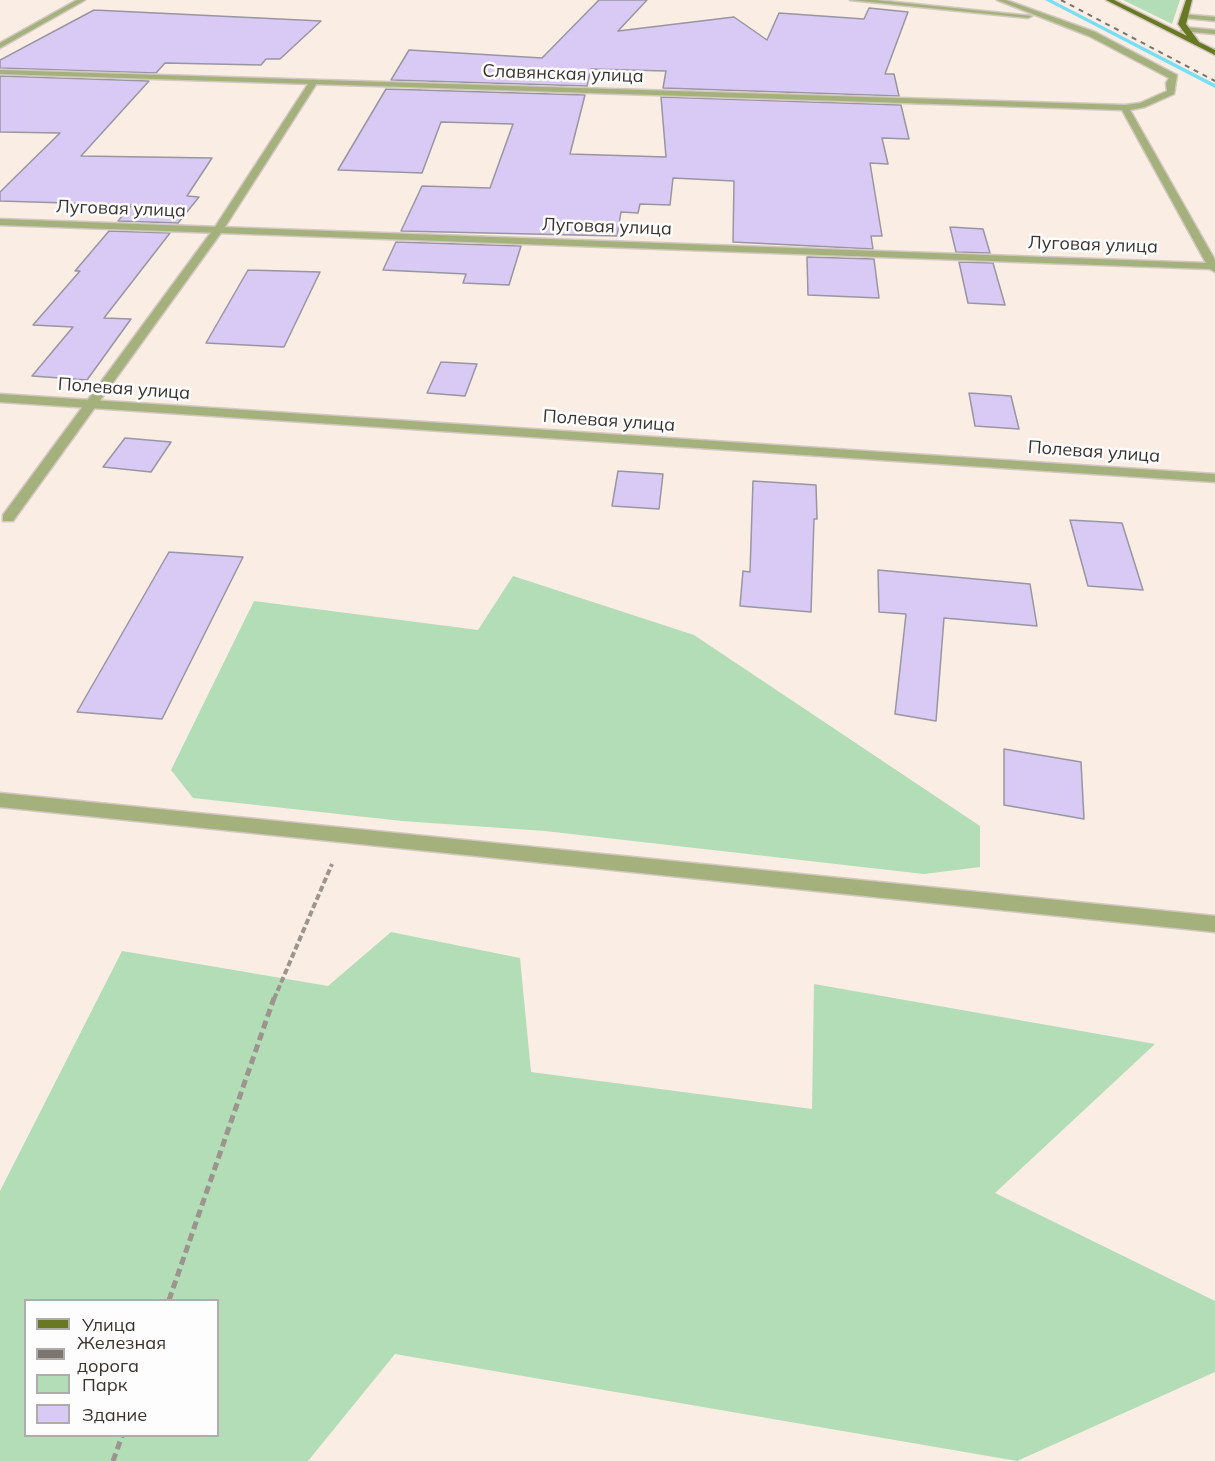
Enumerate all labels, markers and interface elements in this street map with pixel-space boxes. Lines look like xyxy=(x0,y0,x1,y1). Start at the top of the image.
street label: Славянская улица xyxy=(482,60,644,88)
street label: Луговая улица xyxy=(56,196,186,222)
street label: Луговая улица xyxy=(542,214,672,240)
street label: Луговая улица xyxy=(1028,232,1158,258)
street label: Полевая улица xyxy=(57,374,191,404)
street label: Полевая улица xyxy=(542,406,676,436)
street label: Полевая улица xyxy=(1027,437,1161,467)
legend xyxy=(24,1299,219,1437)
text: Улица xyxy=(82,1313,136,1336)
text: Железная дорога xyxy=(77,1331,166,1377)
text: Парк xyxy=(82,1373,127,1396)
text: Здание xyxy=(82,1403,147,1426)

